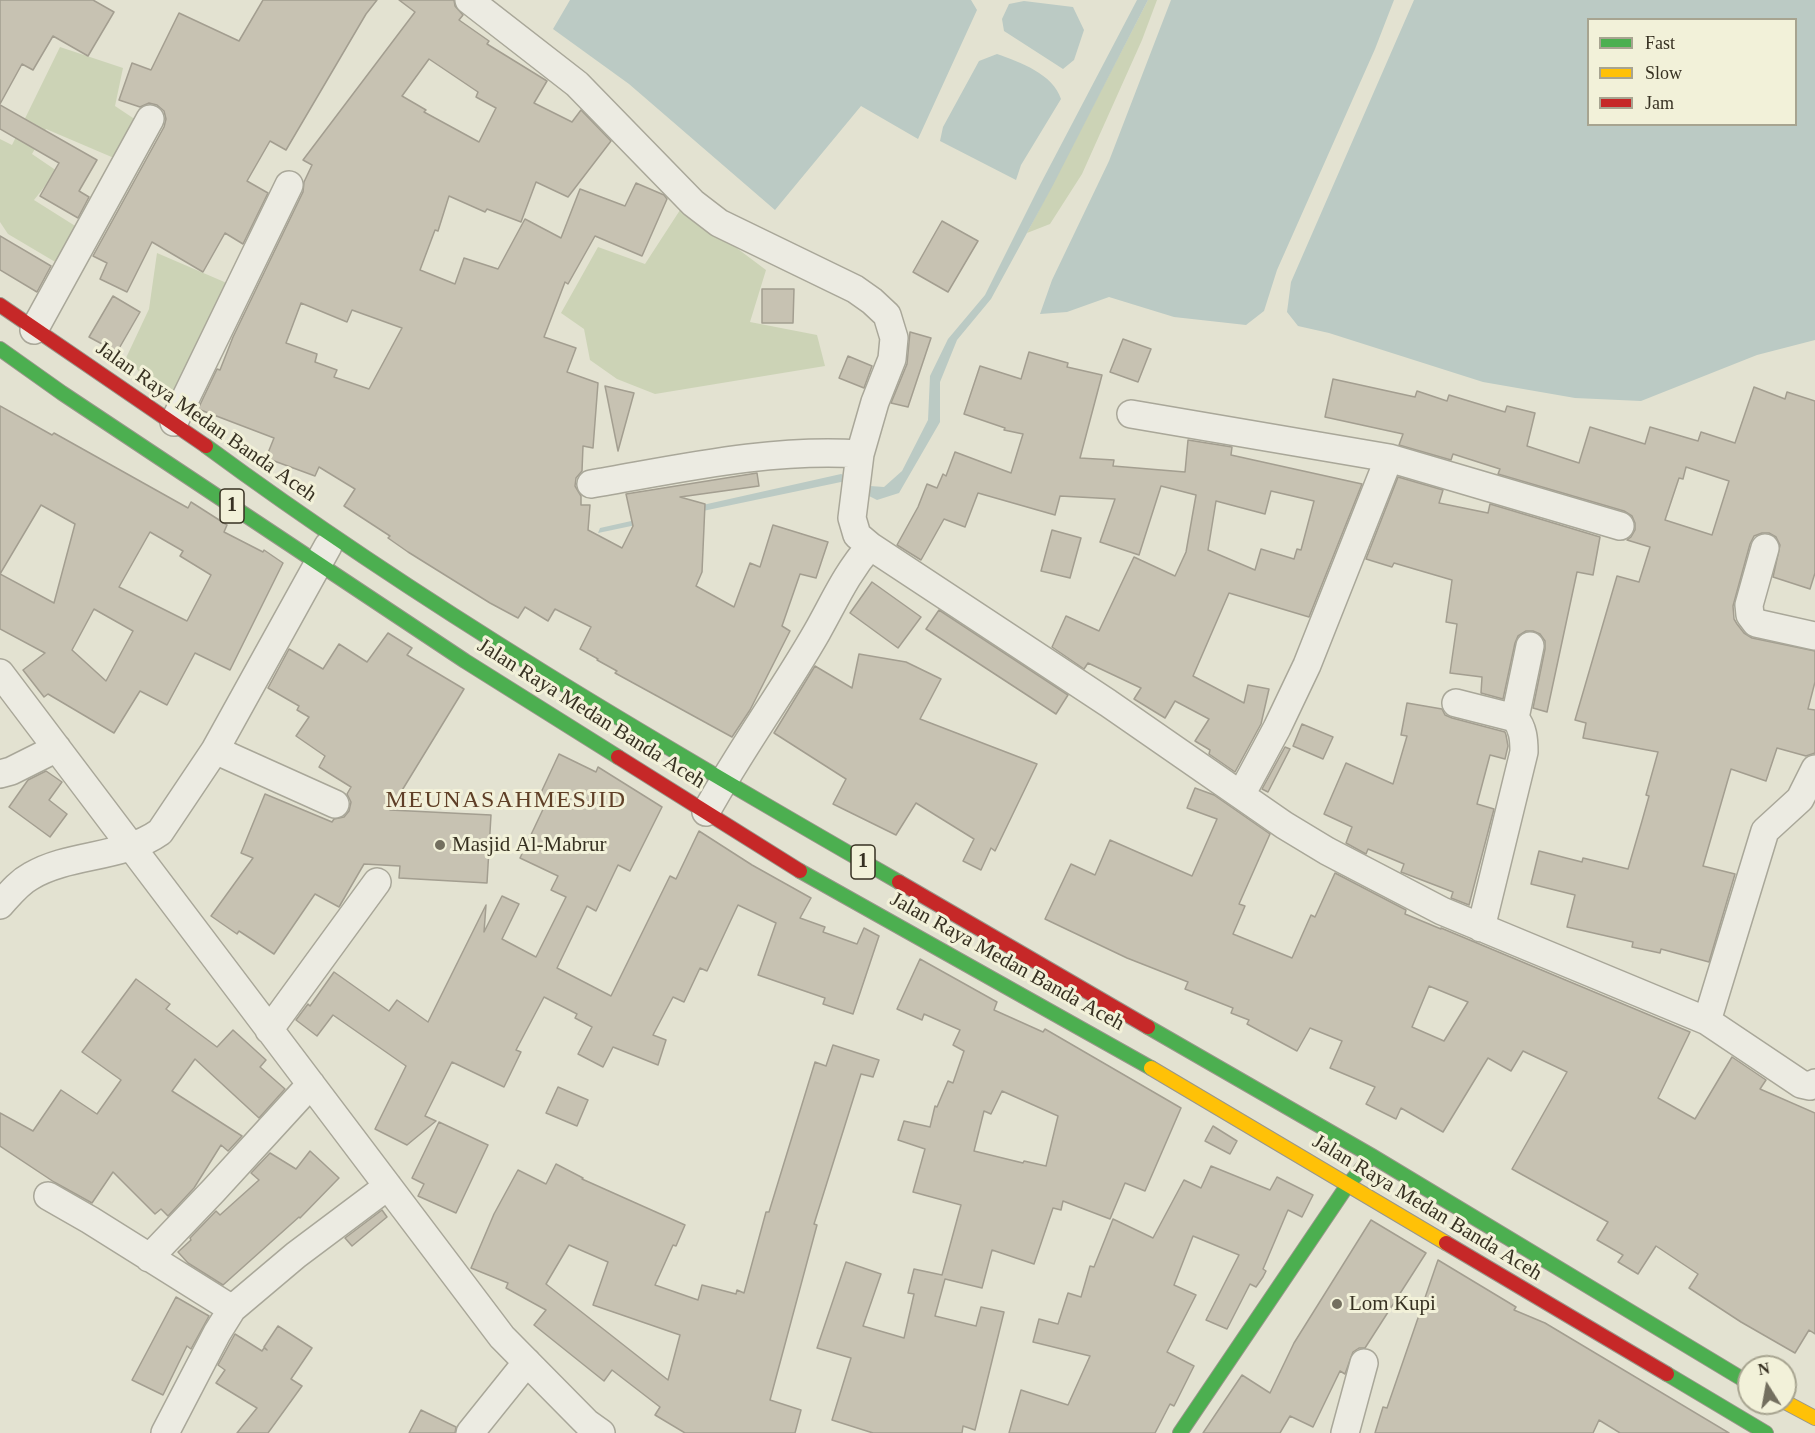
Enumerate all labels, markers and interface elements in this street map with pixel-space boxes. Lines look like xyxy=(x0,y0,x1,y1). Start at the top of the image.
legend xyxy=(1587,18,1797,126)
text: Fast xyxy=(1645,33,1675,53)
text: Slow xyxy=(1645,63,1682,83)
text: Jam xyxy=(1645,93,1674,113)
street label: Jalan Raya Medan Banda Aceh xyxy=(91,336,321,508)
road number: 1 xyxy=(220,489,244,523)
street label: Jalan Raya Medan Banda Aceh xyxy=(473,633,709,795)
district label: MEUNASAHMESJID xyxy=(385,787,627,815)
place label: Masjid Al-Mabrur xyxy=(452,832,607,858)
marker: Masjid Al-Mabrur xyxy=(433,838,447,852)
road number: 1 xyxy=(851,845,875,879)
street label: Jalan Raya Medan Banda Aceh xyxy=(886,887,1128,1037)
street label: Jalan Raya Medan Banda Aceh xyxy=(1308,1129,1546,1287)
place label: Lom Kupi xyxy=(1349,1291,1436,1317)
marker: Lom Kupi xyxy=(1330,1297,1344,1311)
north arrow xyxy=(1737,1355,1797,1415)
text: N xyxy=(1757,1359,1771,1378)

